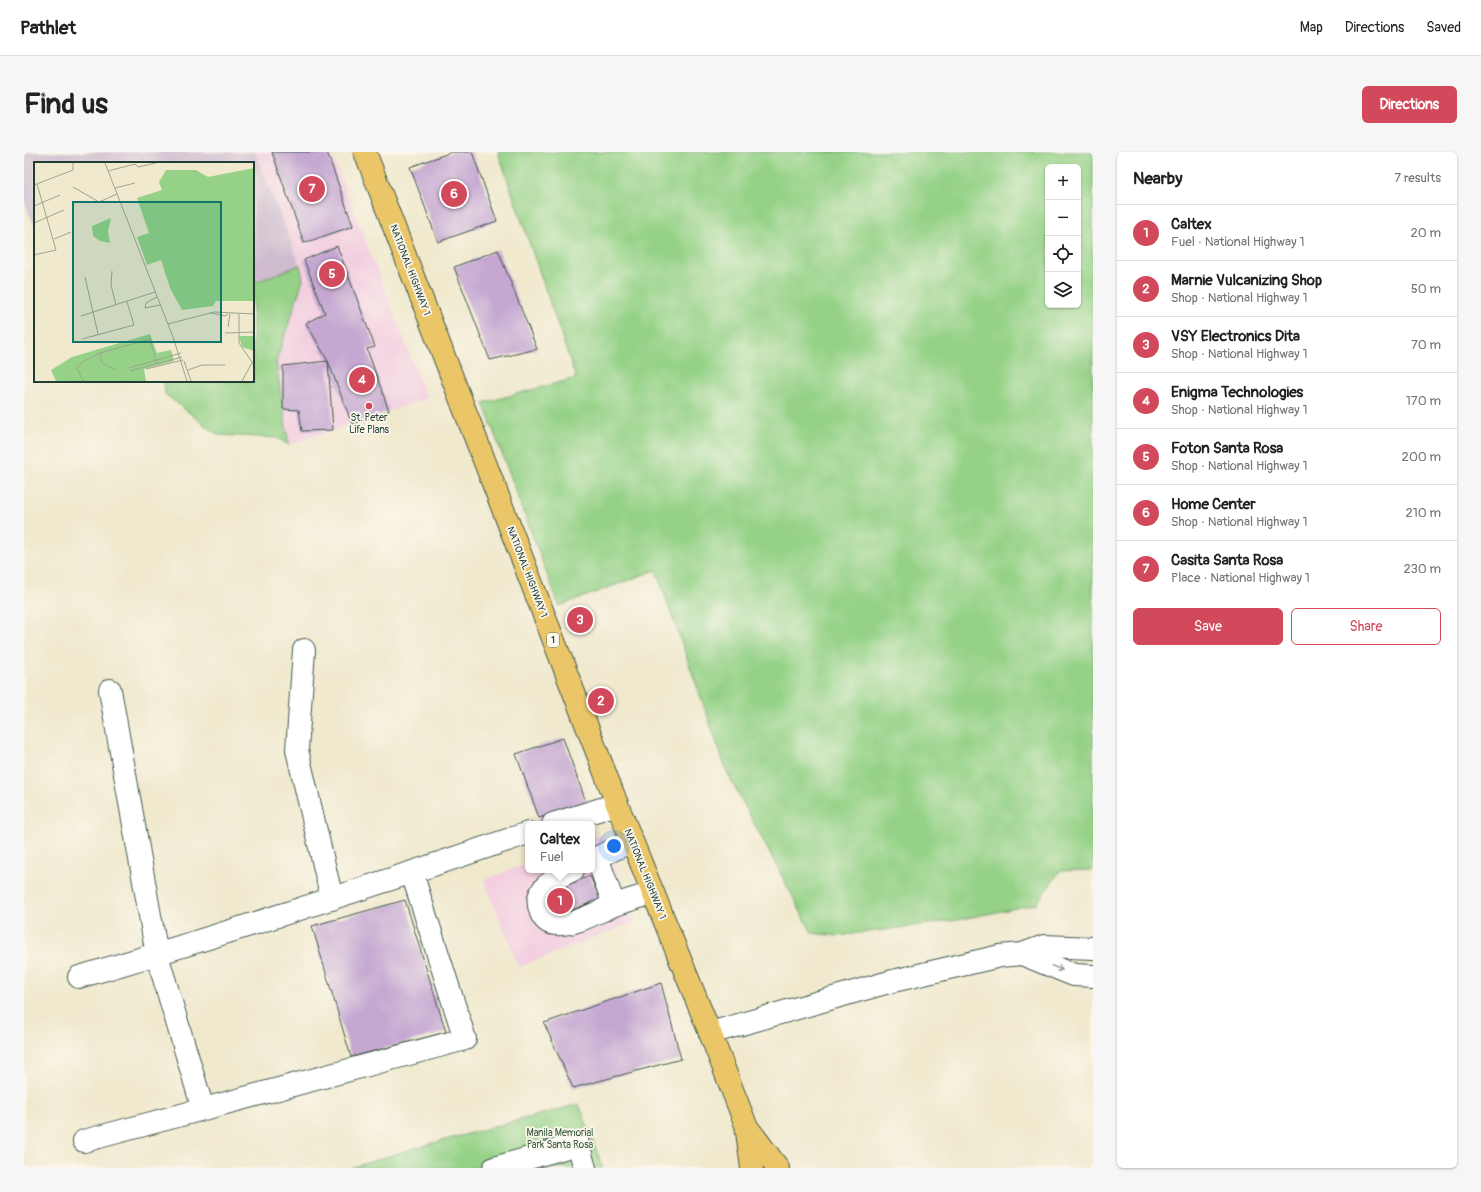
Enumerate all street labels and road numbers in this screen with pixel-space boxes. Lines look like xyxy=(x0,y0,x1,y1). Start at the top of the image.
street label: NATIONAL HIGHWAY 1 xyxy=(387,223,433,317)
street label: NATIONAL HIGHWAY 1 xyxy=(504,525,550,619)
road number: 1 xyxy=(547,633,559,647)
street label: NATIONAL HIGHWAY 1 xyxy=(621,827,669,921)

